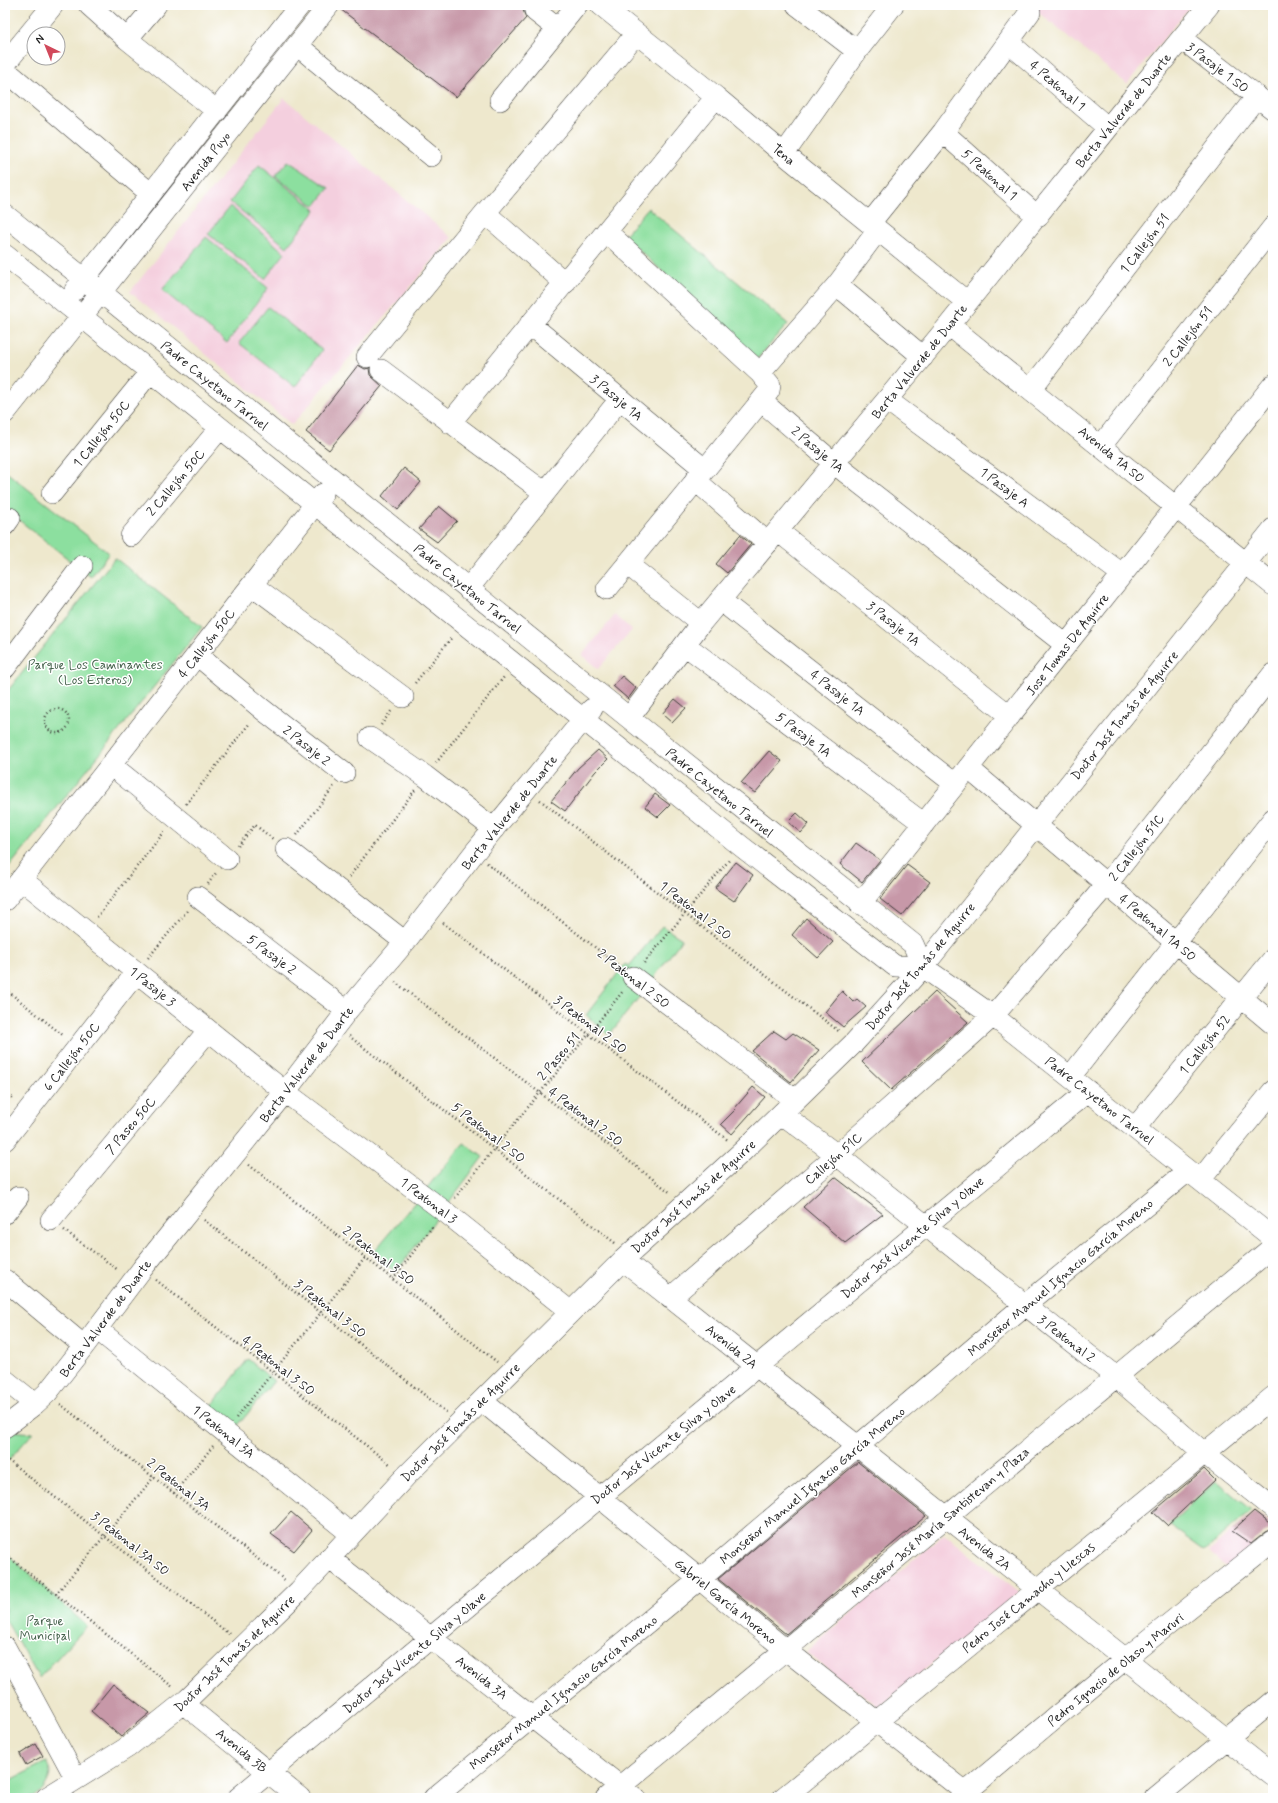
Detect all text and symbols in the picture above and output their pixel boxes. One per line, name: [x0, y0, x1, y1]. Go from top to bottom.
north arrow: [26, 26, 66, 66]
text: N: [32, 32, 47, 47]
street label: 3 Pasaje 1 SO: [1182, 39, 1252, 97]
street label: Berta Valverde de Duarte: [1073, 50, 1176, 172]
street label: 4 Peatonal 1: [1026, 57, 1088, 115]
street label: Avenida Puyo: [178, 129, 235, 195]
street label: Tena: [768, 141, 798, 170]
street label: 5 Peatonal 1: [958, 146, 1020, 204]
street label: 1 Callejón 51: [1117, 211, 1174, 277]
street label: Berta Valverde de Duarte: [869, 301, 972, 423]
street label: 2 Callejón 51: [1159, 304, 1217, 370]
street label: Padre Cayetano Tarruel: [157, 338, 271, 435]
street label: 3 Pasaje 1A: [586, 371, 646, 425]
street label: 1 Callejón 50C: [70, 397, 135, 471]
street label: 2 Pasaje 1A: [787, 423, 847, 477]
street label: Avenida 1A SO: [1074, 423, 1148, 487]
street label: 2 Callejón 50C: [143, 446, 209, 520]
street label: 1 Pasaje A: [976, 464, 1032, 512]
street label: Padre Cayetano Tarruel: [410, 541, 524, 638]
street label: Jose Tomas De Aguirre: [1023, 590, 1114, 700]
street label: 3 Pasaje 1A: [863, 598, 923, 650]
street label: 4 Callejón 50C: [175, 606, 240, 682]
street label: Doctor José Tomás de Aguirre: [1068, 648, 1183, 784]
park label: Parque Los Caminantes (Los Esteros): [27, 657, 163, 689]
street label: 4 Pasaje 1A: [806, 667, 868, 720]
street label: 5 Pasaje 1A: [772, 709, 834, 762]
street label: 2 Pasaje 2: [279, 722, 334, 770]
street label: Padre Cayetano Tarruel: [662, 745, 776, 842]
street label: Berta Valverde de Duarte: [459, 752, 562, 874]
street label: 2 Callejón 51C: [1106, 811, 1169, 885]
street label: 1 Peatonal 2 SO: [656, 878, 735, 945]
street label: 4 Peatonal 1A SO: [1115, 891, 1199, 966]
street label: Doctor José Tomás de Aguirre: [863, 899, 980, 1034]
street label: 5 Pasaje 2: [243, 931, 300, 980]
street label: 2 Peatonal 2 SO: [593, 946, 673, 1013]
street label: 1 Pasaje 3: [125, 963, 179, 1011]
street label: 3 Peatonal 2 SO: [550, 992, 630, 1058]
street label: Berta Valverde de Duarte: [256, 1003, 358, 1127]
street label: 1 Callejón 52: [1176, 1011, 1235, 1078]
street label: 6 Callejón 50C: [40, 1019, 104, 1095]
street label: 2 Paseo 51: [534, 1029, 584, 1084]
street label: Padre Cayetano Tarruel: [1041, 1053, 1157, 1149]
street label: 4 Peatonal 2 SO: [545, 1084, 626, 1151]
street label: 7 Paseo 50C: [102, 1094, 160, 1158]
street label: 5 Peatonal 2 SO: [448, 1099, 528, 1167]
street label: Callejón 51C: [802, 1129, 866, 1189]
street label: Doctor José Tomás de Aguirre: [628, 1137, 760, 1258]
street label: Doctor José Vicente Silva y Olave: [838, 1173, 988, 1303]
street label: 1 Peatonal 3: [396, 1174, 460, 1228]
street label: Monseñor Manuel Ignacio García Moreno: [965, 1195, 1159, 1362]
street label: 2 Peatonal 3 SO: [339, 1223, 418, 1290]
street label: Berta Valverde de Duarte: [56, 1257, 156, 1381]
street label: 3 Peatonal 3 SO: [291, 1276, 369, 1342]
street label: 3 Peatonal 2: [1034, 1312, 1098, 1367]
street label: Avenida 2A: [702, 1321, 761, 1373]
street label: 4 Peatonal 3 SO: [238, 1332, 318, 1400]
street label: Doctor José Tomás de Aguirre: [398, 1360, 524, 1486]
street label: Doctor José Vicente Silva y Olave: [588, 1381, 740, 1509]
street label: 1 Peatonal 3A: [188, 1402, 258, 1462]
street label: Monseñor Manuel Ignacio García Moreno: [717, 1403, 911, 1570]
street label: Monseñor José María Santistevan y Plaza: [849, 1444, 1033, 1603]
street label: 2 Peatonal 3A: [143, 1455, 213, 1515]
street label: 3 Peatonal 3A SO: [88, 1508, 173, 1580]
street label: Avenida 2A: [954, 1523, 1014, 1575]
street label: Pedro José Camacho y Llescas: [959, 1539, 1099, 1657]
street label: Gabriel García Moreno: [670, 1556, 780, 1649]
street label: Doctor José Vicente Silva y Olave: [340, 1588, 490, 1718]
street label: Doctor José Tomás de Aguirre: [171, 1592, 299, 1716]
street label: Pedro Ignacio de Olaso y Maruri: [1044, 1610, 1188, 1731]
street label: Monseñor Manuel Ignacio García Moreno: [466, 1612, 663, 1776]
park label: Parque Municipal: [19, 1613, 71, 1645]
street label: Avenida 3A: [452, 1653, 511, 1704]
street label: Avenida 3B: [212, 1725, 270, 1777]

